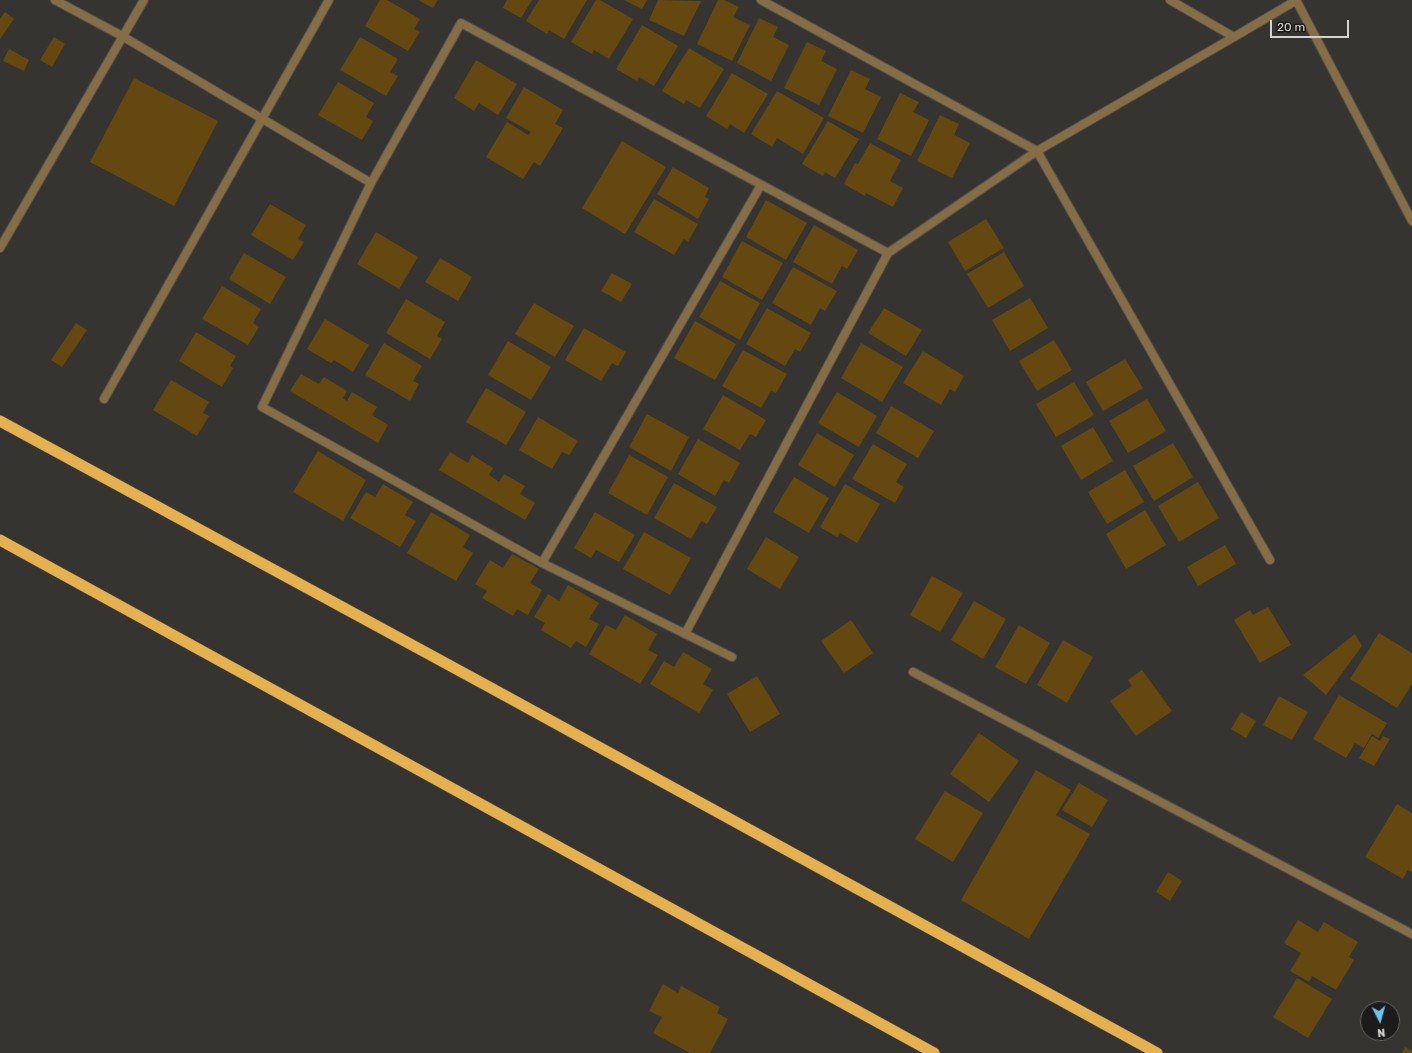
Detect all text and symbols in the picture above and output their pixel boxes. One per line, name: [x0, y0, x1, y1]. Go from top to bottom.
scale bar: [1272, 12, 1351, 38]
text: 20 m: [1277, 20, 1305, 34]
north arrow: [1360, 1001, 1400, 1041]
text: N: [1377, 1026, 1386, 1039]

